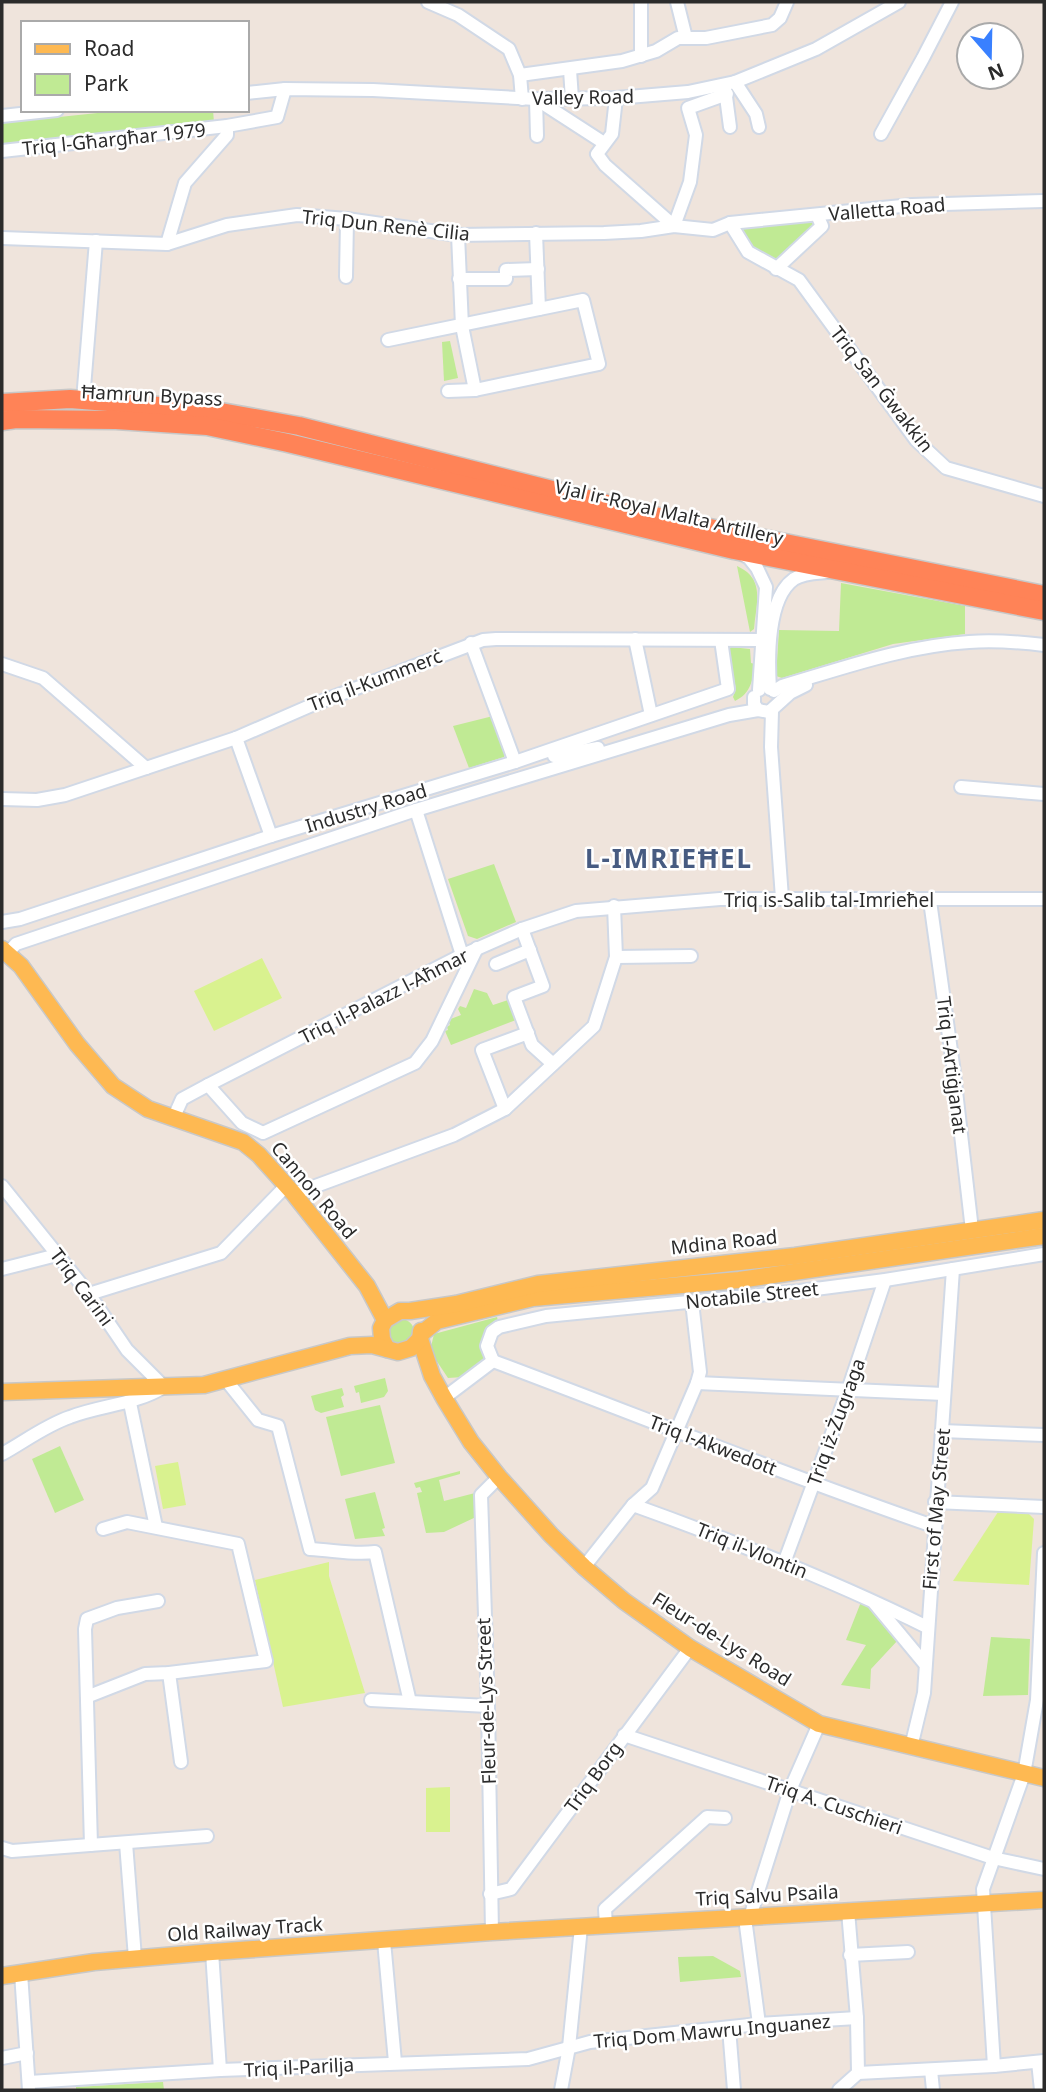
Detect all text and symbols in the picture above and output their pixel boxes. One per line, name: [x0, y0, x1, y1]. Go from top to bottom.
legend: [21, 21, 248, 112]
north arrow: [955, 21, 1025, 91]
text: Road: [84, 34, 134, 62]
text: N: [984, 57, 1008, 87]
text: Park: [84, 69, 129, 97]
street label: Valley Road: [532, 83, 634, 111]
street label: Triq l-Għargħar 1979: [21, 116, 207, 162]
street label: Valletta Road: [827, 191, 947, 227]
street label: Triq Dun Renè Cilia: [301, 203, 471, 247]
street label: Triq San Ġwakkin: [825, 321, 939, 457]
street label: Ħamrun Bypass: [81, 378, 223, 412]
street label: Vjal ir-Royal Malta Artillery: [552, 473, 786, 551]
street label: Triq il-Kummerċ: [304, 643, 446, 717]
street label: Industry Road: [302, 777, 430, 839]
district label: L-IMRIEĦEL: [585, 840, 753, 876]
street label: Triq is-Salib tal-Imrieħel: [724, 887, 934, 913]
street label: Triq il-Palazz l-Aħmar: [295, 942, 473, 1050]
street label: Triq l-Artiġjanat: [931, 995, 973, 1135]
street label: Cannon Road: [265, 1136, 363, 1244]
street label: Mdina Road: [670, 1223, 778, 1261]
street label: Triq Carini: [44, 1243, 120, 1331]
street label: Notabile Street: [684, 1275, 820, 1315]
street label: Triq iż-Żugraga: [801, 1355, 871, 1489]
street label: Triq l-Akwedott: [645, 1409, 781, 1481]
street label: First of May Street: [916, 1427, 956, 1591]
street label: Triq il-Vlontin: [692, 1516, 812, 1584]
street label: Fleur-de-Lys Road: [648, 1586, 796, 1692]
street label: Fleur-de-Lys Street: [470, 1617, 502, 1785]
street label: Triq Borg: [558, 1736, 628, 1818]
street label: Triq A. Cuschieri: [762, 1769, 906, 1841]
street label: Triq Salvu Psaila: [695, 1878, 839, 1912]
street label: Old Railway Track: [166, 1911, 324, 1947]
street label: Triq Dom Mawru Inguanez: [592, 2008, 832, 2054]
street label: Triq il-Parilja: [243, 2051, 355, 2083]

